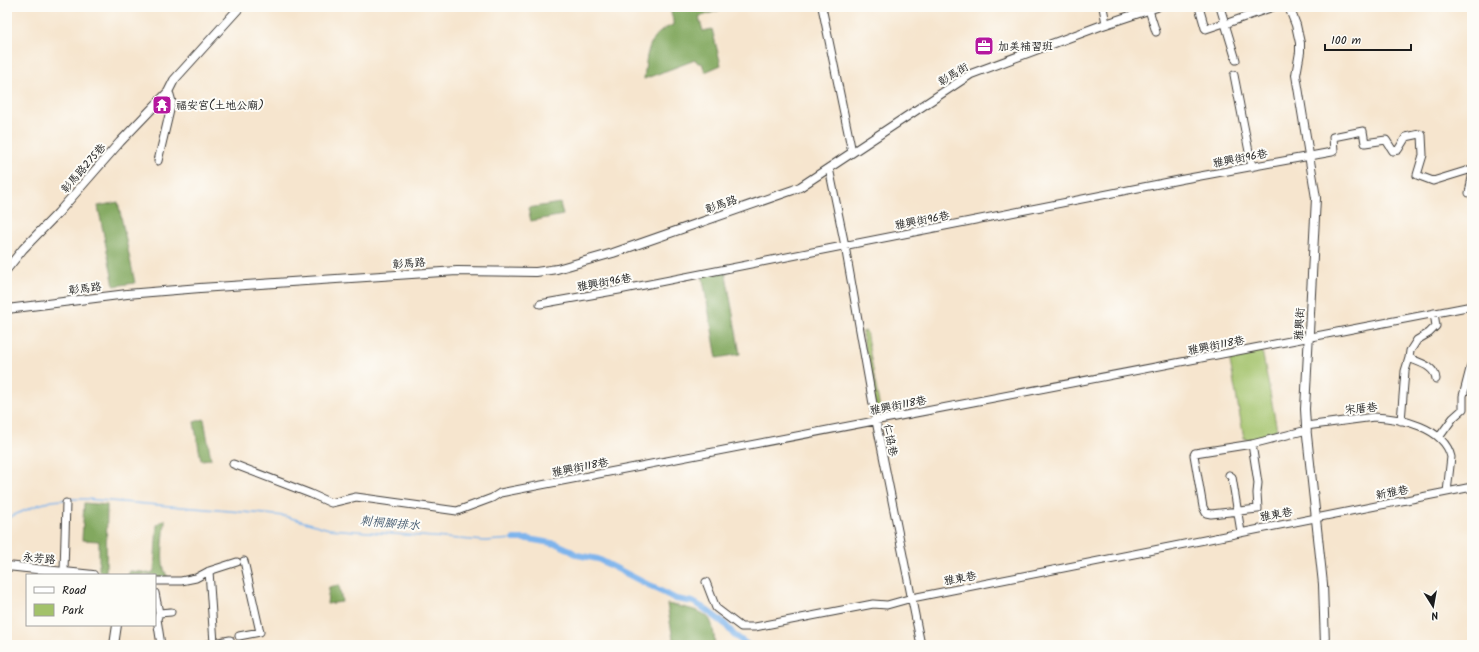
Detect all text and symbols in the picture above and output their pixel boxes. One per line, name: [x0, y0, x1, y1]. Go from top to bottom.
scale bar: [1325, 26, 1411, 52]
text: 100 m: [1331, 31, 1362, 50]
office icon: 加美補習班: [973, 35, 995, 57]
place label: 加美補習班: [998, 38, 1053, 56]
street label: 彰馬街: [935, 58, 973, 91]
temple icon: 福安宮(土地公廟): [151, 94, 173, 116]
place label: 福安宮(土地公廟): [176, 97, 264, 115]
street label: 彰馬路275巷: [57, 140, 111, 198]
street label: 雅興街96巷: [1211, 145, 1269, 173]
street label: 彰馬路: [703, 191, 740, 219]
street label: 雅興街96巷: [893, 207, 951, 235]
street label: 彰馬路: [392, 254, 426, 274]
street label: 雅興街96巷: [575, 269, 633, 297]
street label: 彰馬路: [68, 278, 103, 300]
street label: 雅興街: [1290, 306, 1310, 341]
street label: 雅興街118巷: [1186, 332, 1246, 360]
street label: 雅興街118巷: [868, 392, 928, 420]
street label: 宋厝巷: [1344, 399, 1378, 419]
street label: 仁協巷: [878, 422, 902, 458]
street label: 雅興街118巷: [550, 454, 610, 482]
street label: 新雅巷: [1374, 481, 1410, 505]
street label: 雅東巷: [1258, 503, 1294, 527]
water label: 刺桐腳排水: [359, 511, 422, 536]
street label: 永芳路: [22, 549, 56, 569]
street label: 雅東巷: [942, 567, 978, 591]
legend: [26, 574, 156, 626]
text: Road: [62, 581, 87, 600]
north arrow: [1413, 586, 1453, 626]
text: Park: [62, 601, 84, 620]
text: N: [1430, 605, 1440, 624]

